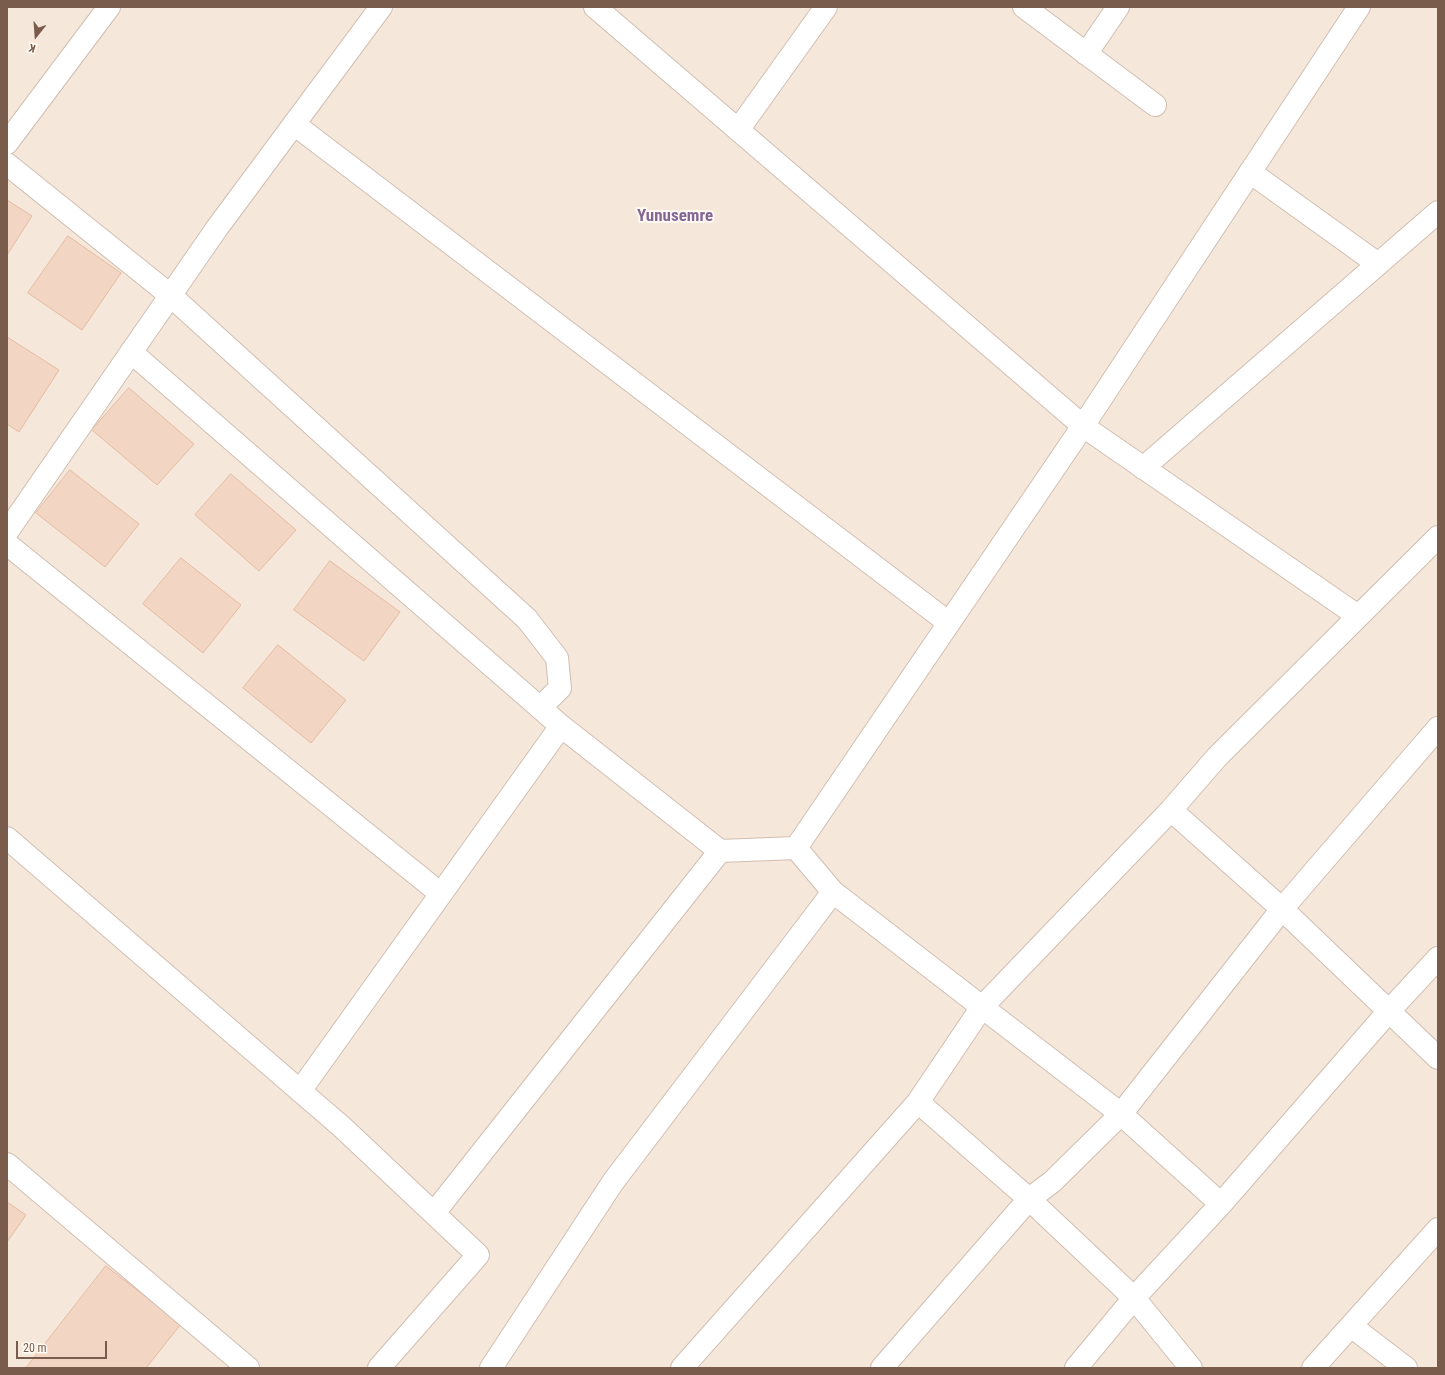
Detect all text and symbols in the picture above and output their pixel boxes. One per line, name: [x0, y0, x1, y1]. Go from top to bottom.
north arrow: [16, 16, 56, 56]
text: K: [28, 41, 37, 55]
district label: Yunusemre: [637, 207, 713, 227]
scale bar: [18, 1333, 109, 1359]
text: 20 m: [23, 1341, 47, 1355]

